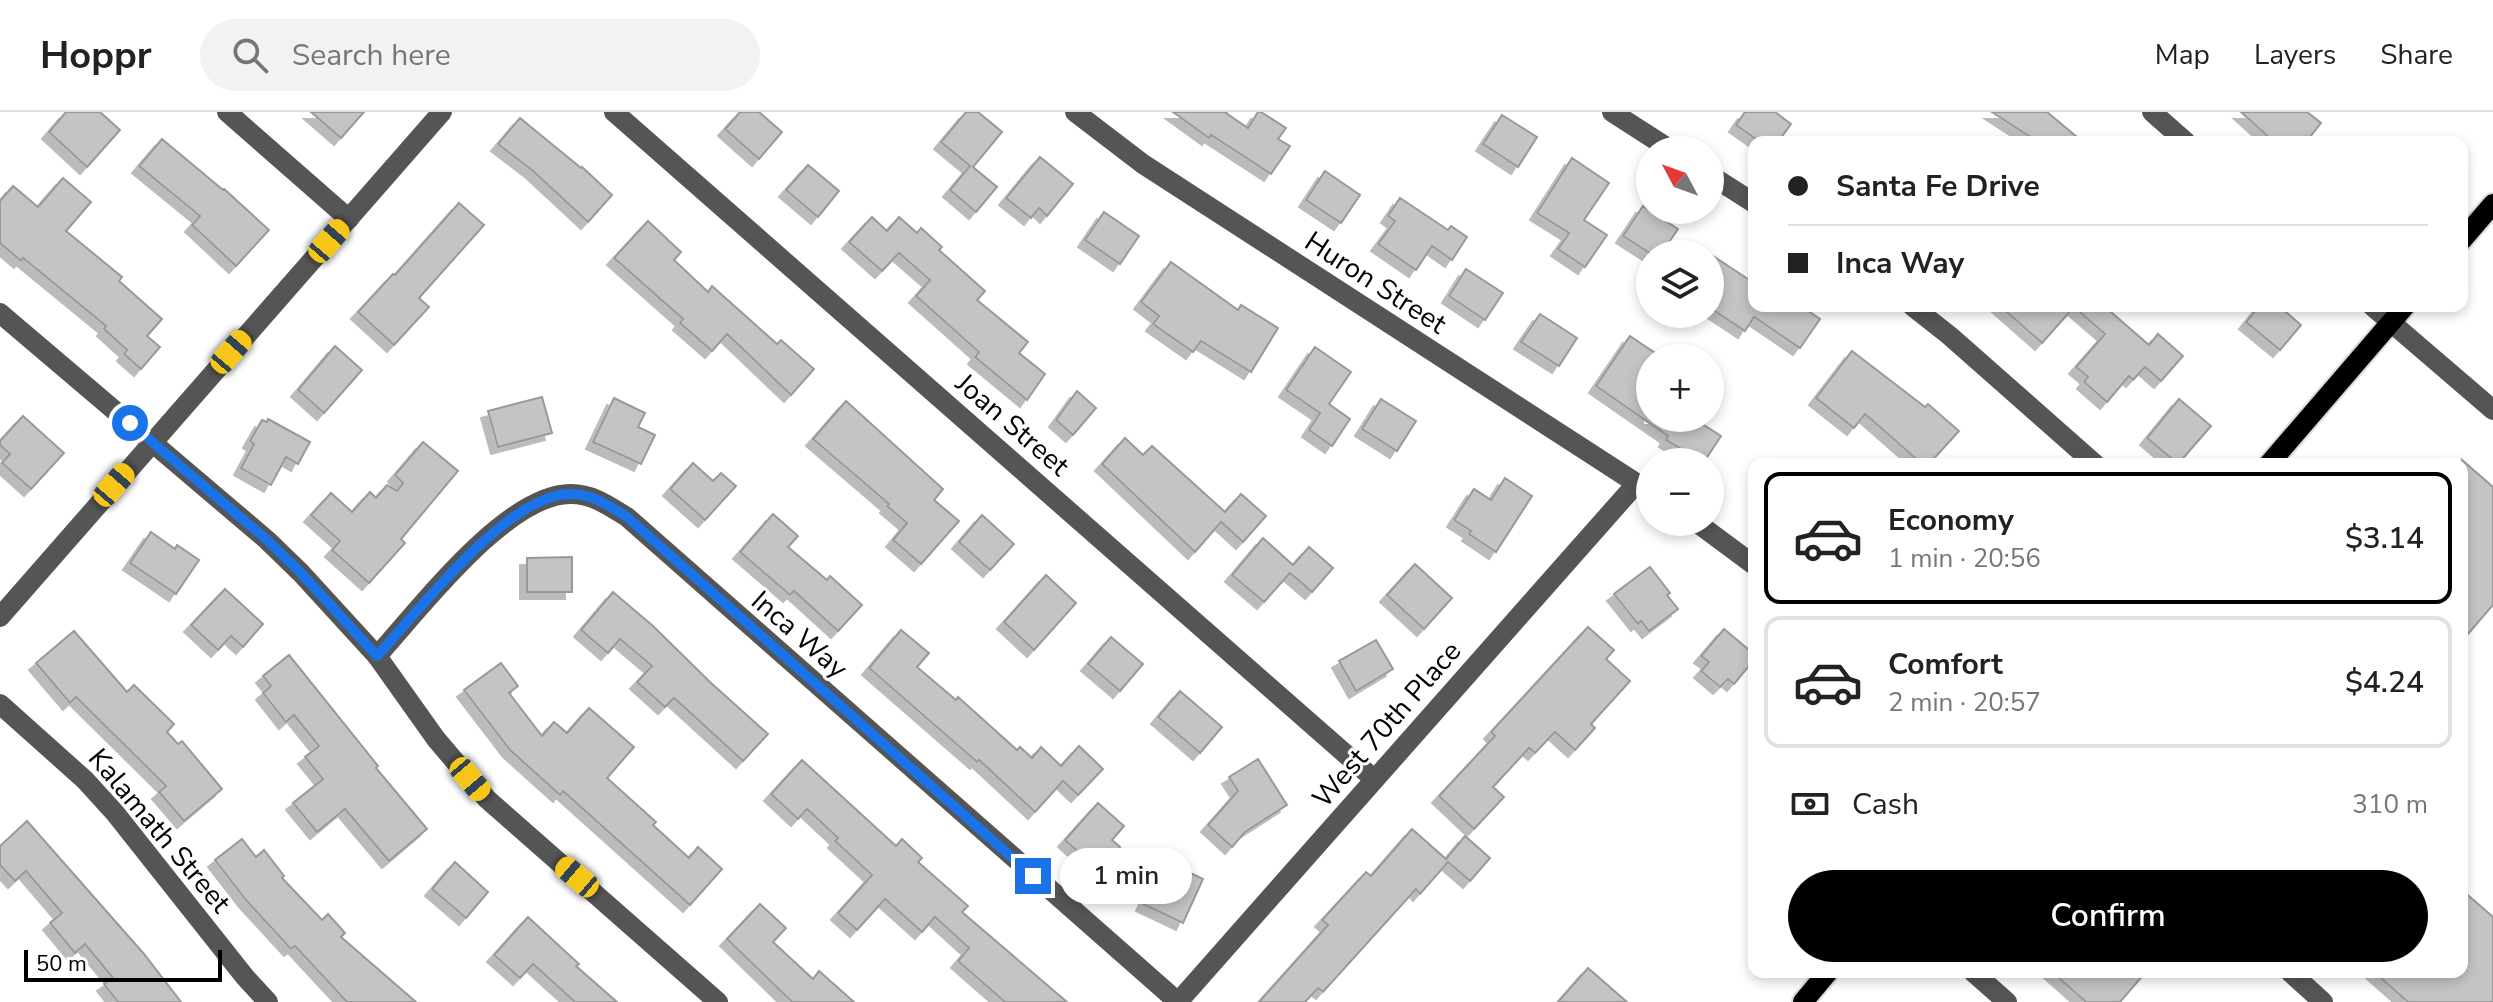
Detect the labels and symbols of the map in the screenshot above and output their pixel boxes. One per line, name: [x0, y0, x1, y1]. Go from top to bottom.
north arrow: [1636, 136, 1724, 224]
car: [304, 215, 354, 267]
street label: Huron Street: [1297, 223, 1454, 343]
car: [206, 326, 256, 378]
street label: Joan Street: [947, 364, 1077, 485]
route start: [112, 405, 148, 441]
car: [89, 459, 139, 511]
street label: Inca Way: [743, 582, 856, 688]
street label: West 70th Place: [1304, 633, 1470, 816]
street label: Kalamath Street: [79, 740, 239, 921]
car: [445, 753, 495, 805]
callout: 1 min: [1061, 848, 1193, 904]
car: [551, 852, 603, 902]
route end: [1015, 858, 1051, 894]
scale bar: [24, 946, 222, 982]

